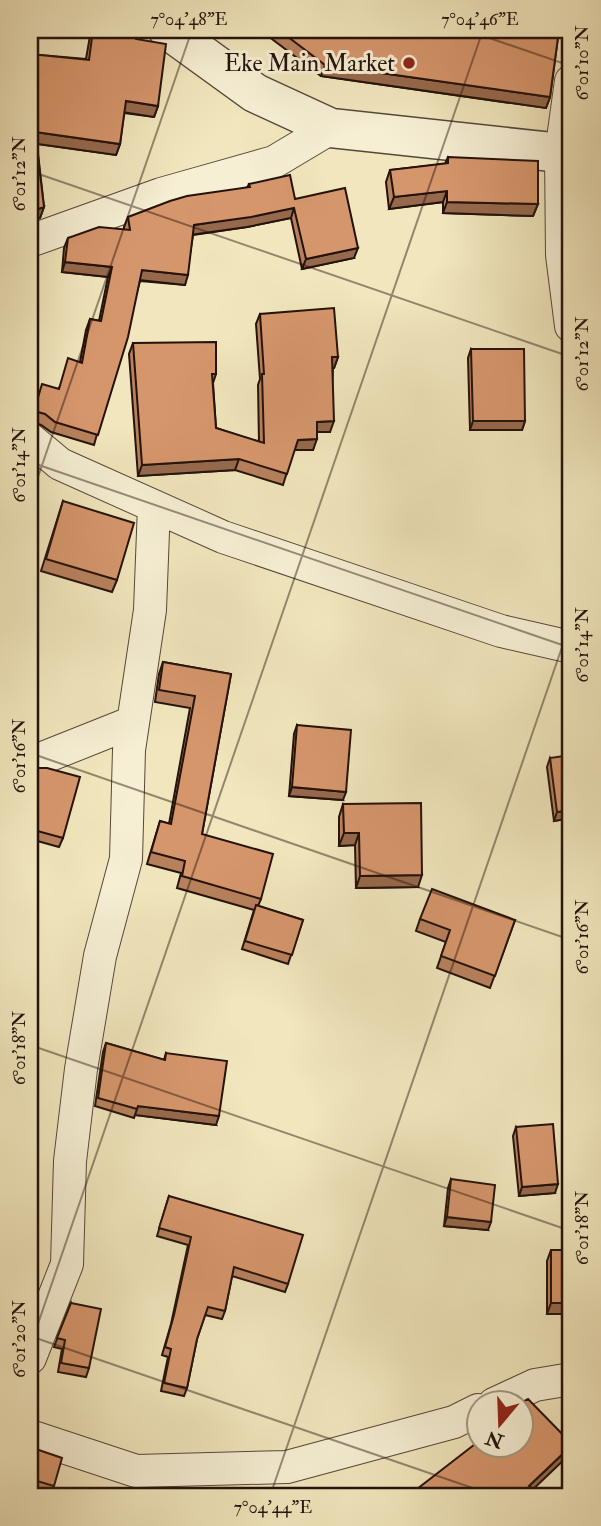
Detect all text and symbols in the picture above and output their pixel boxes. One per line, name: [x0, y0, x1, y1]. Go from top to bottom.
text: 7°04'48"E: [150, 8, 228, 31]
text: 7°04'46"E: [441, 8, 519, 31]
text: 6°01'10"N: [571, 25, 594, 101]
place label: Eke Main Market: [224, 48, 395, 79]
marker: Eke Main Market: [401, 55, 417, 71]
text: 6°01'12"N: [8, 136, 31, 212]
text: 6°01'12"N: [571, 316, 594, 392]
text: 6°01'14"N: [8, 427, 31, 503]
text: 6°01'14"N: [571, 607, 594, 683]
text: 6°01'16"N: [8, 719, 31, 793]
text: 6°01'16"N: [571, 900, 594, 974]
text: 6°01'18"N: [8, 1011, 31, 1085]
text: 6°01'18"N: [571, 1191, 594, 1265]
text: 6°01'20"N: [8, 1300, 31, 1378]
north arrow: [464, 1390, 534, 1460]
text: N: [482, 1425, 508, 1454]
text: 7°04'44"E: [234, 1496, 312, 1519]

